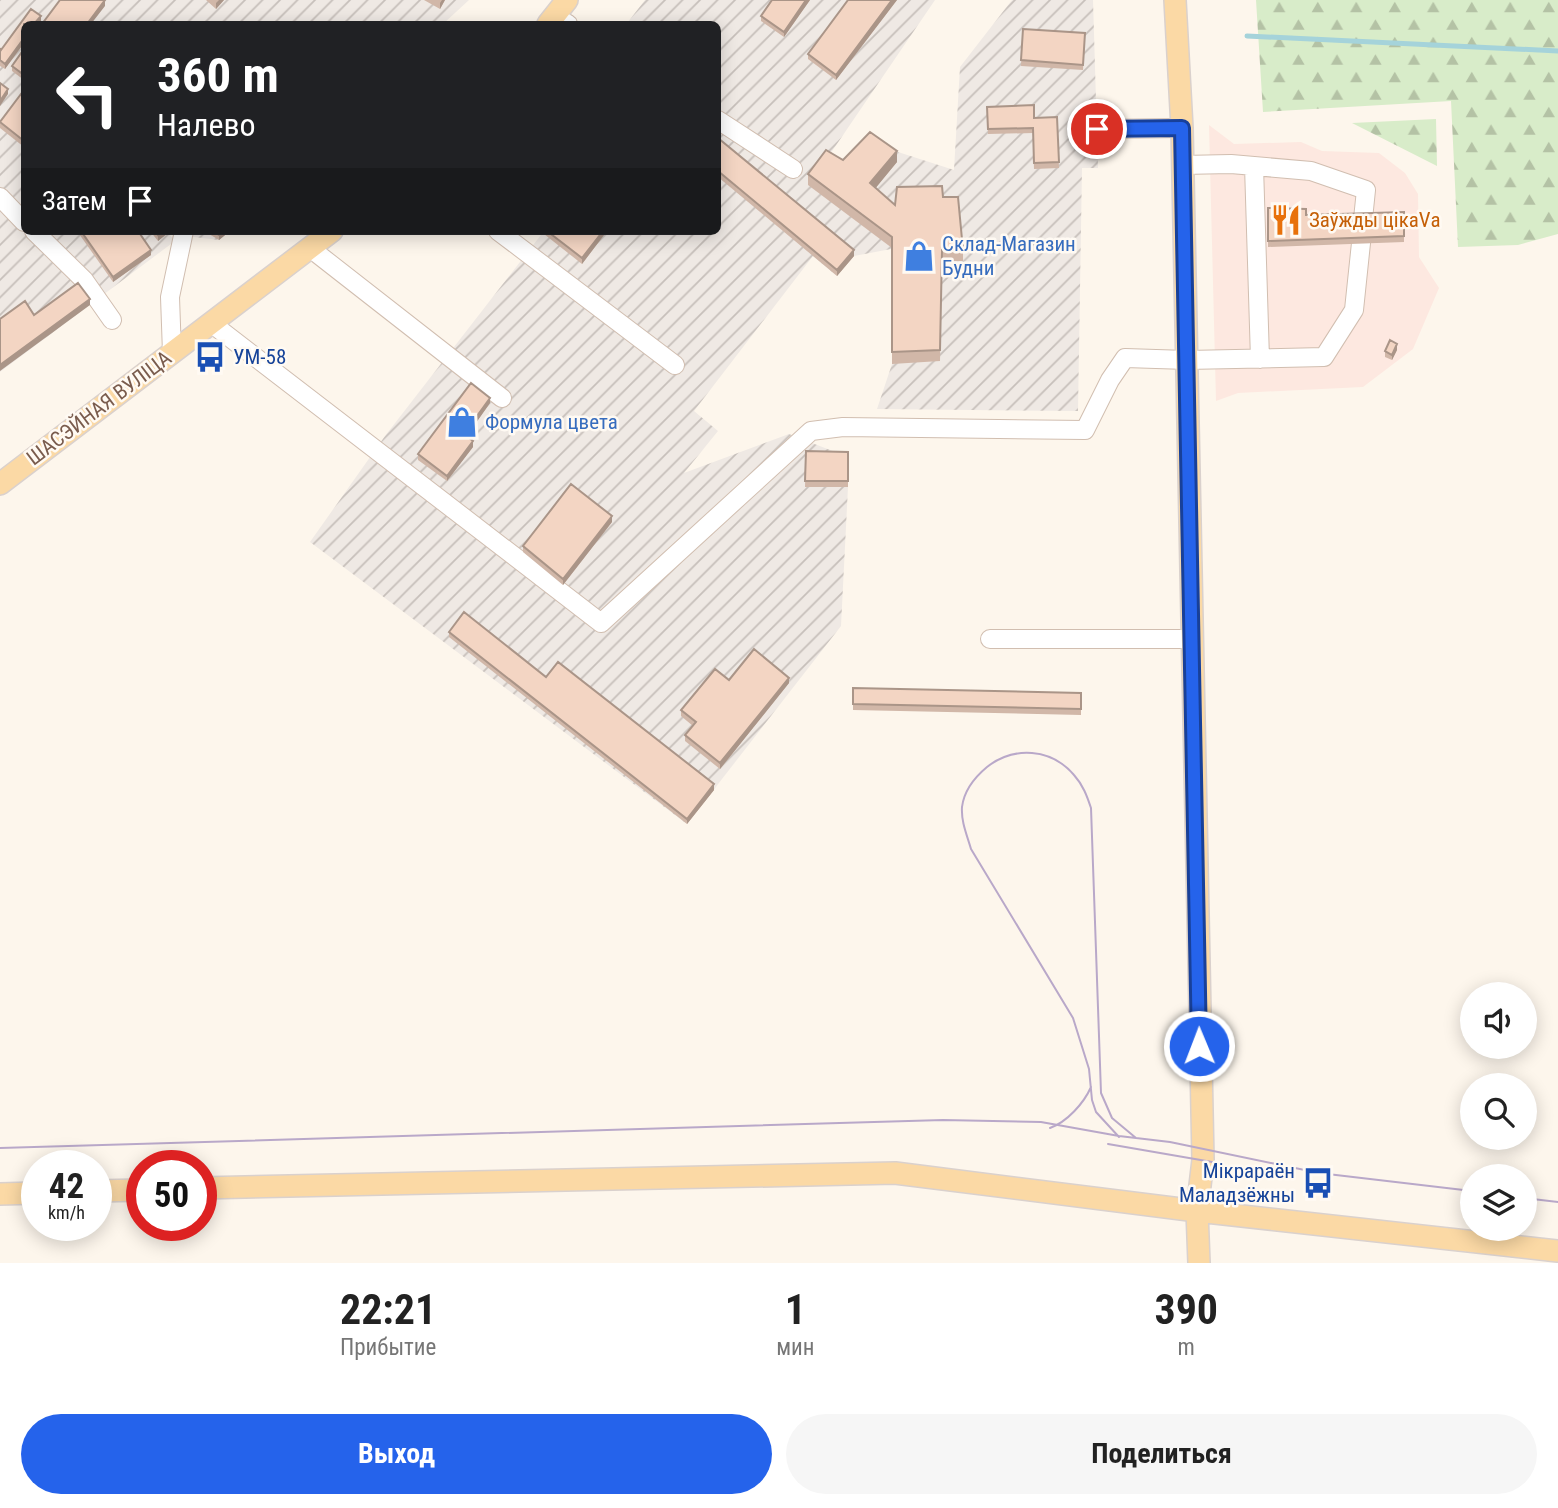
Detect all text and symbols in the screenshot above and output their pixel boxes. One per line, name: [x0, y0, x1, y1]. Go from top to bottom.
text: 360 m: [157, 47, 279, 104]
icon: left: [42, 49, 133, 140]
pin: [1067, 99, 1127, 159]
text: Налево: [157, 106, 256, 144]
icon: arrive: [1078, 110, 1116, 148]
icon: arrive: [121, 182, 159, 220]
text: Затем: [42, 186, 107, 216]
restaurant icon: Заўжды цікаVа: [1269, 203, 1303, 237]
place label: Заўжды цікаVа: [1309, 208, 1441, 232]
place label: Склад-Магазин Будни: [942, 232, 1076, 280]
shop icon: Склад-Магазин Будни: [902, 239, 936, 273]
bus stop icon: УМ-58: [193, 340, 227, 374]
place label: УМ-58: [233, 345, 286, 369]
street label: ШАСЭЙНАЯ ВУЛІЦА: [22, 346, 176, 470]
shop icon: Формула цвета: [445, 405, 479, 439]
place label: Формула цвета: [485, 410, 618, 434]
map controls: [1460, 982, 1537, 1241]
button: sound: [1460, 982, 1537, 1059]
position arrow: [1162, 1009, 1236, 1083]
button: search: [1460, 1073, 1537, 1150]
speed limit sign: 50: [126, 1150, 217, 1241]
place label: Мікрараён Маладзёжны: [1179, 1159, 1295, 1207]
button: layers: [1460, 1164, 1537, 1241]
text: 42: [49, 1166, 84, 1207]
bus stop icon: Мікрараён Маладзёжны: [1301, 1166, 1335, 1200]
text: km/h: [48, 1202, 85, 1223]
text: 22:21: [340, 1285, 436, 1334]
text: 1: [785, 1285, 806, 1334]
text: 390: [1154, 1285, 1218, 1334]
text: Прибытие: [340, 1334, 436, 1361]
text: мин: [776, 1334, 815, 1361]
text: m: [1178, 1334, 1195, 1361]
button: Выход: [21, 1414, 772, 1494]
button: Поделиться: [786, 1414, 1537, 1494]

